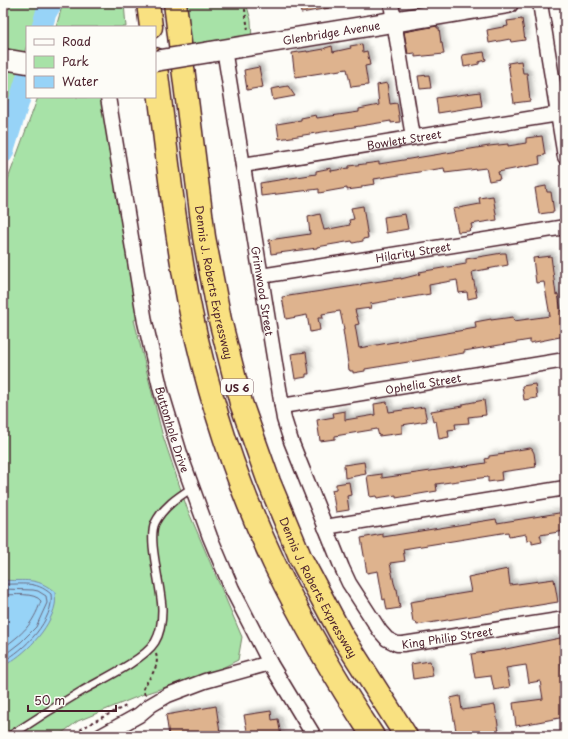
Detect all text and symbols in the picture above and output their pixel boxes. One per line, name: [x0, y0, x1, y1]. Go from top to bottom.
street label: Glenbridge Avenue: [281, 16, 381, 48]
legend: [26, 26, 156, 98]
text: Road: [62, 32, 91, 50]
text: Park: [62, 52, 89, 70]
text: Water: [62, 72, 99, 90]
street label: Bowlett Street: [365, 125, 443, 153]
street label: Dennis J. Roberts Expressway: [192, 204, 238, 361]
street label: Hilarity Street: [374, 237, 452, 266]
street label: Grimwood Street: [248, 245, 279, 337]
street label: Ophelia Street: [384, 368, 463, 398]
road number: US 6: [221, 379, 253, 395]
street label: Buttonhole Drive: [152, 385, 194, 475]
street label: Dennis J. Roberts Expressway: [276, 514, 362, 661]
street label: King Philip Street: [401, 622, 494, 653]
scale bar: [28, 687, 116, 713]
text: 50 m: [34, 691, 65, 709]

